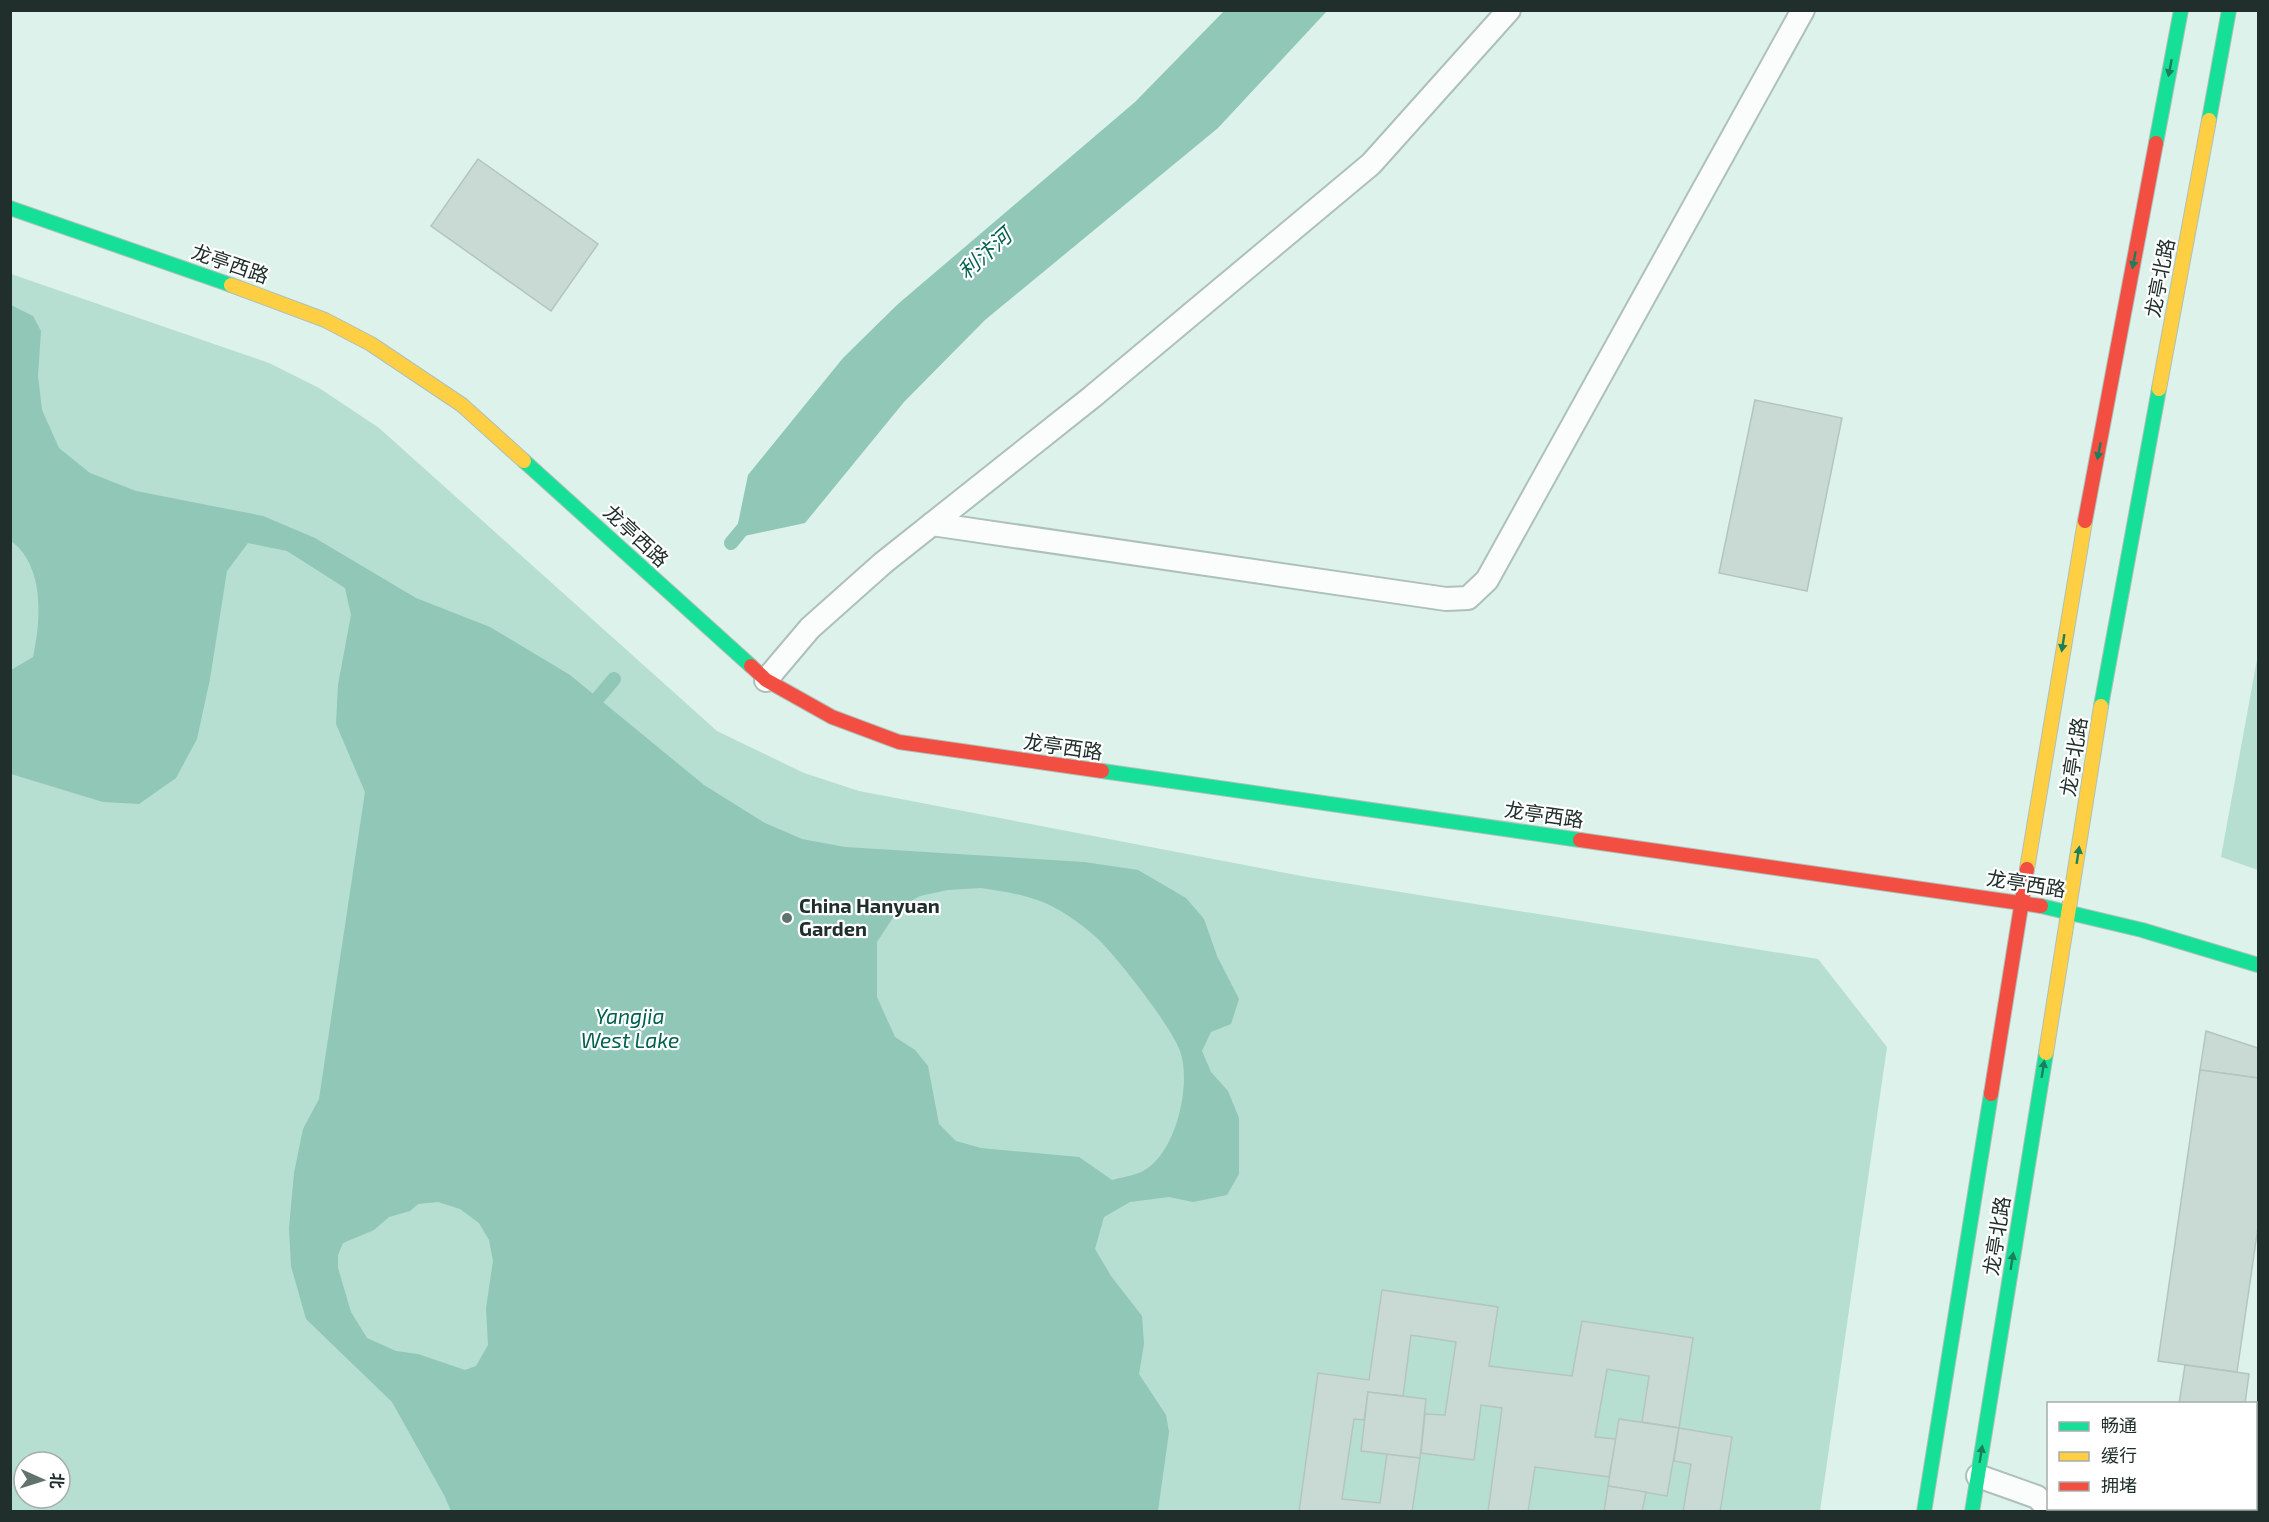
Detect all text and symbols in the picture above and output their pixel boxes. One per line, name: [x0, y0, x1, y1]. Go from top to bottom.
one-way arrow: [2165, 59, 2174, 78]
water label: 利汴河: [952, 220, 1019, 283]
street label: 龙亭北路: [2140, 236, 2178, 319]
street label: 龙亭西路: [189, 239, 272, 287]
one-way arrow: [2129, 250, 2138, 269]
one-way arrow: [2094, 442, 2103, 461]
street label: 龙亭西路: [599, 499, 674, 571]
one-way arrow: [2059, 634, 2068, 653]
street label: 龙亭北路: [2055, 715, 2091, 798]
street label: 龙亭西路: [1022, 729, 1104, 763]
street label: 龙亭西路: [1503, 797, 1585, 831]
one-way arrow: [2073, 846, 2082, 865]
street label: 龙亭西路: [1985, 865, 2068, 901]
place label: China Hanyuan Garden: [799, 893, 940, 940]
marker: China Hanyuan Garden: [780, 911, 794, 925]
water label: Yangjia West Lake: [581, 1003, 679, 1052]
one-way arrow: [2039, 1059, 2048, 1078]
street label: 龙亭北路: [1978, 1194, 2014, 1277]
one-way arrow: [2008, 1252, 2017, 1271]
legend: [2047, 1402, 2257, 1510]
text: 畅通: [2101, 1414, 2137, 1436]
one-way arrow: [1977, 1444, 1986, 1463]
text: 缓行: [2101, 1444, 2137, 1466]
north arrow: [12, 1450, 72, 1510]
text: 北: [48, 1472, 67, 1489]
text: 拥堵: [2101, 1474, 2137, 1496]

